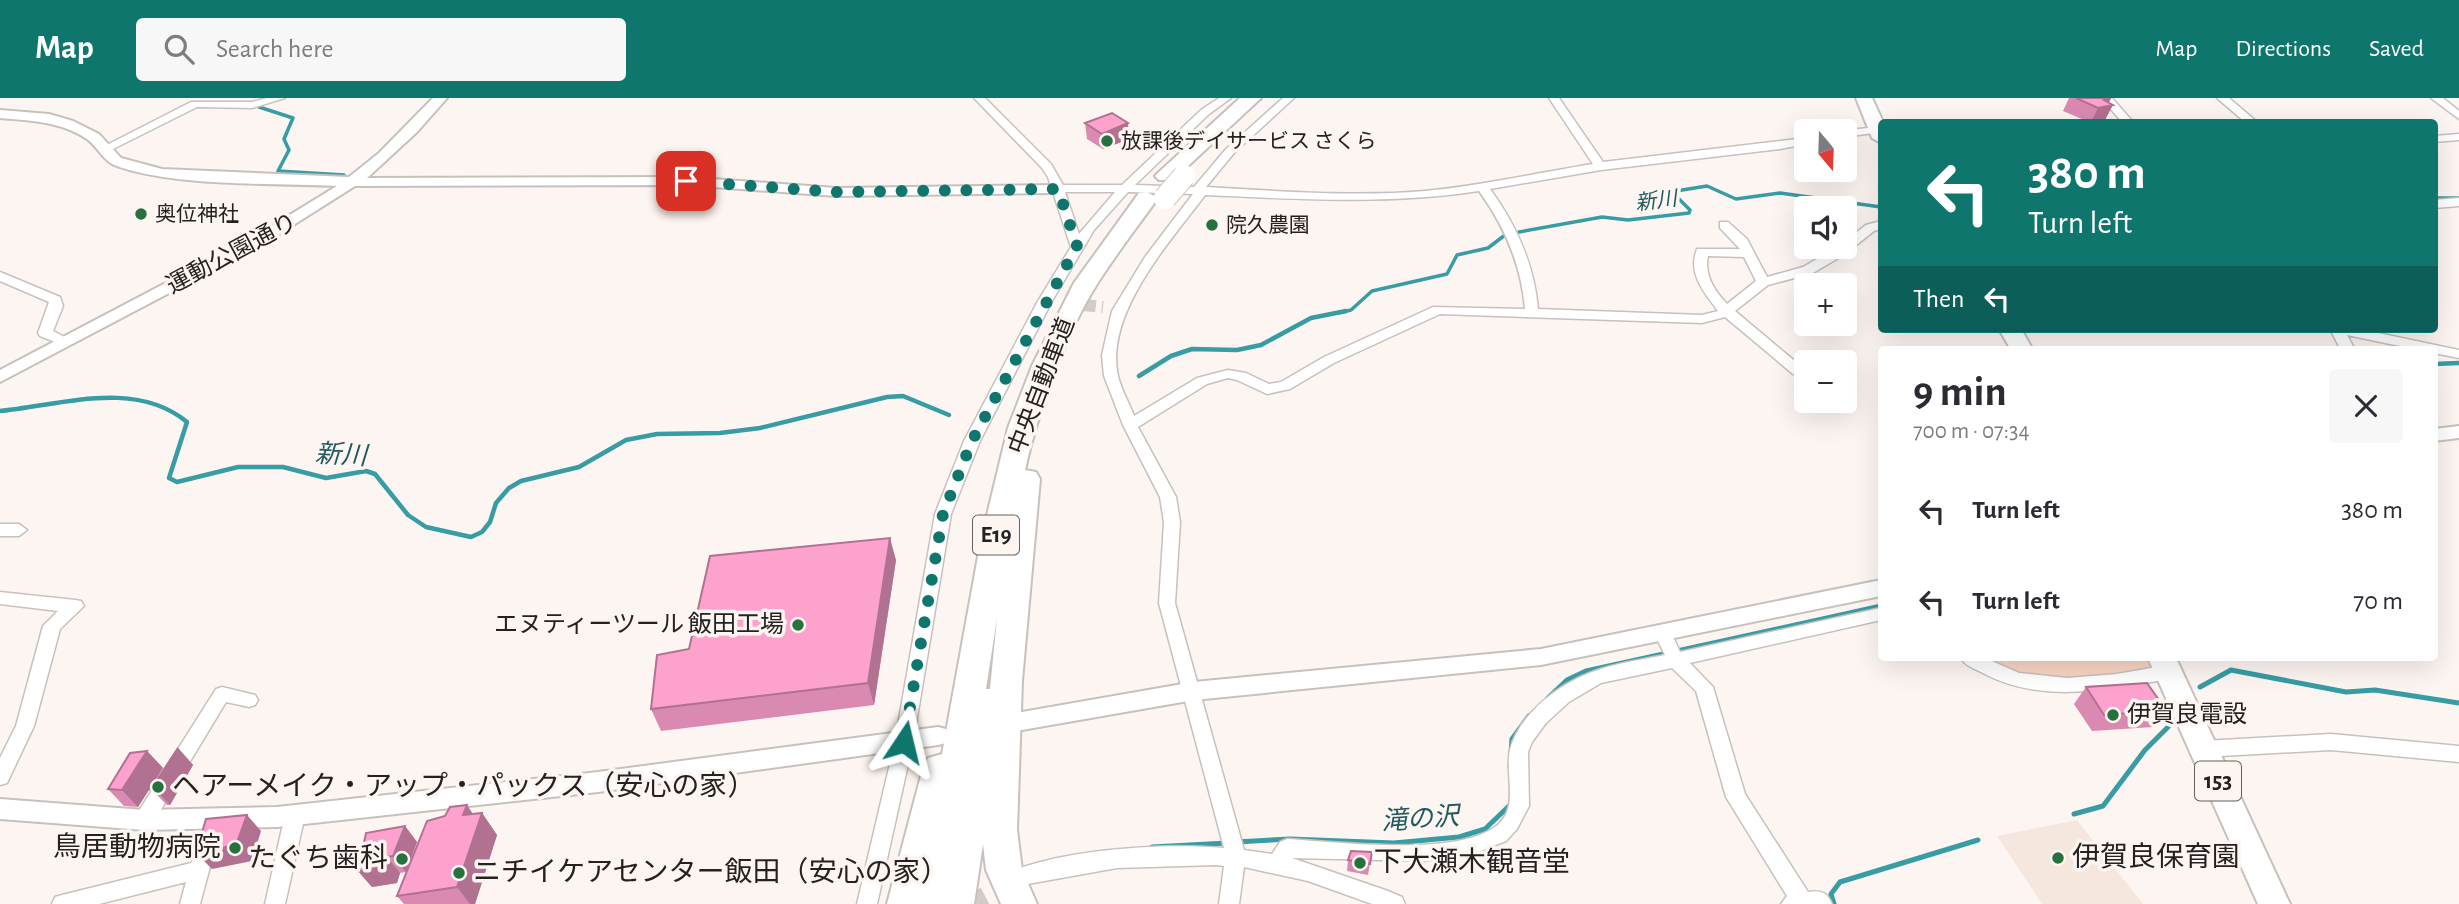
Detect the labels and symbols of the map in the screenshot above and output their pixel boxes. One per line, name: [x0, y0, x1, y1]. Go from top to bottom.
north arrow: [1794, 119, 1857, 182]
place label: 放課後デイサービス さくら: [1121, 130, 1376, 152]
marker: 放課後デイサービス さくら: [1099, 133, 1115, 149]
pin: [656, 151, 716, 211]
water label: 新川: [1634, 187, 1680, 214]
place label: 奥位神社: [155, 203, 239, 225]
marker: 奥位神社: [133, 206, 149, 222]
street label: 運動公園通り: [162, 208, 301, 298]
place label: 院久農園: [1226, 214, 1310, 236]
marker: 院久農園: [1204, 217, 1220, 233]
street label: 中央自動車道: [1003, 314, 1079, 458]
water label: 新川: [314, 440, 371, 469]
road number: E19: [973, 516, 1019, 555]
place label: エヌティーツール 飯田工場: [494, 611, 784, 637]
marker: エヌティーツール 飯田工場: [790, 617, 806, 633]
place label: 伊賀良電設: [2127, 701, 2247, 727]
position arrow: [867, 705, 941, 779]
marker: 伊賀良電設: [2105, 707, 2121, 723]
road number: 153: [2195, 762, 2241, 800]
place label: ヘアーメイク・アップ・パックス（安心の家）: [172, 771, 755, 801]
marker: ヘアーメイク・アップ・パックス（安心の家）: [150, 779, 166, 795]
water label: 滝の沢: [1380, 802, 1463, 835]
place label: 鳥居動物病院: [53, 832, 221, 862]
marker: 鳥居動物病院: [227, 840, 243, 856]
place label: 伊賀良保育園: [2072, 842, 2240, 872]
place label: たぐち歯科: [248, 843, 388, 873]
place label: 下大瀬木観音堂: [1374, 847, 1570, 877]
marker: 伊賀良保育園: [2050, 850, 2066, 866]
marker: たぐち歯科: [394, 851, 410, 867]
marker: 下大瀬木観音堂: [1352, 855, 1368, 871]
place label: ニチイケアセンター飯田（安心の家）: [473, 857, 948, 887]
marker: ニチイケアセンター飯田（安心の家）: [451, 865, 467, 881]

